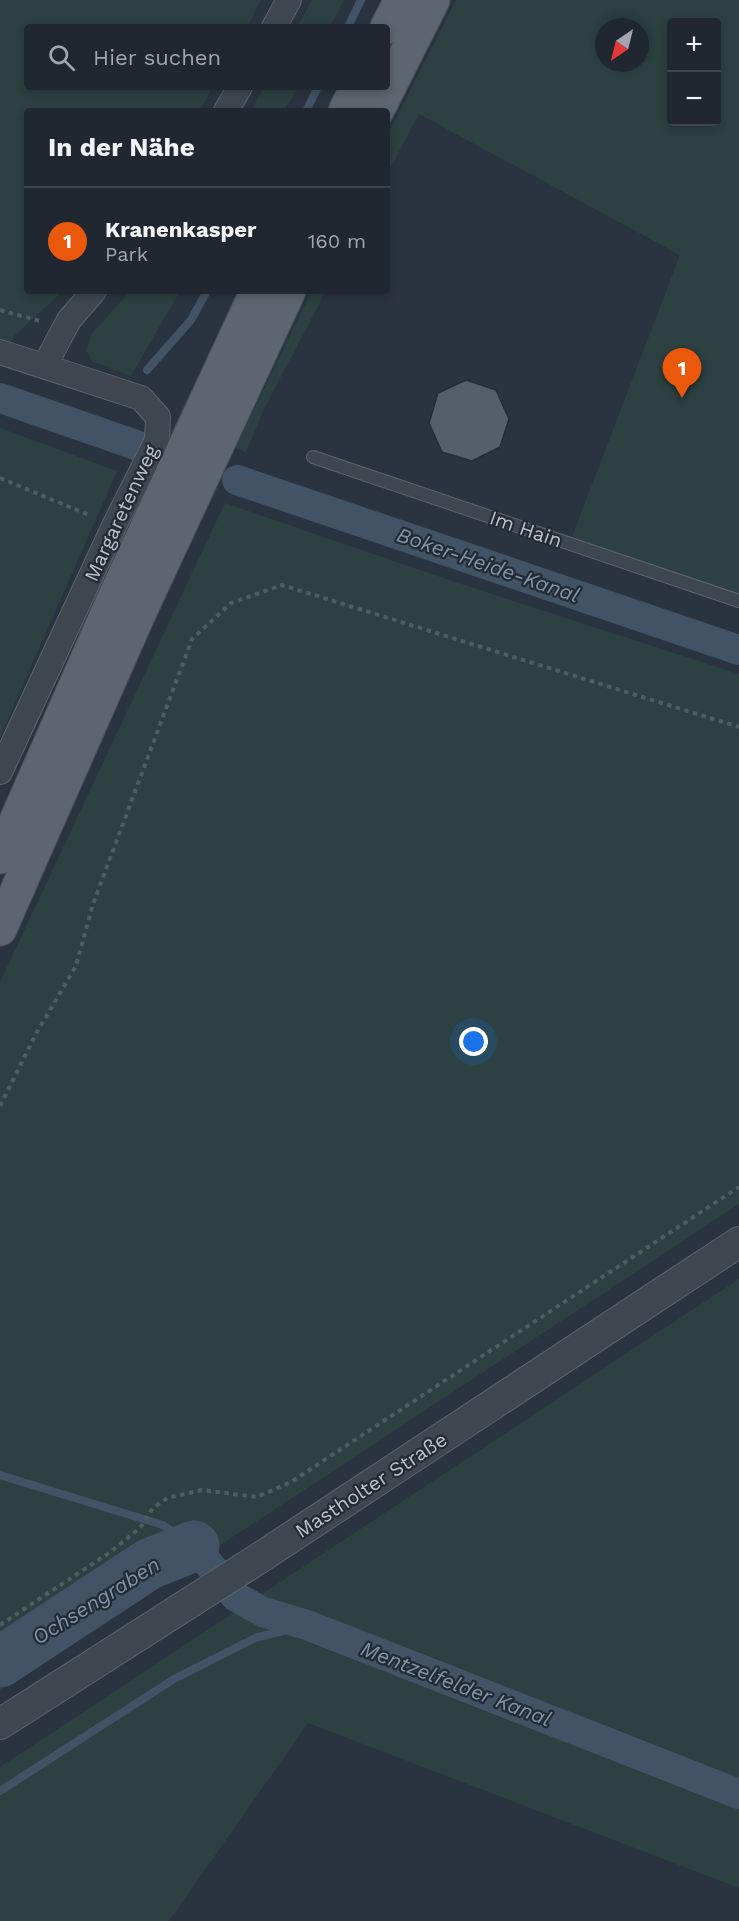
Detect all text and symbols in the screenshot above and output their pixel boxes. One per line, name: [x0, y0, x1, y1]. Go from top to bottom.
north arrow: [595, 18, 649, 72]
map controls: [667, 18, 721, 126]
button: +: [667, 18, 721, 72]
search box: [24, 24, 390, 90]
icon: search: [45, 41, 78, 74]
text: Hier suchen: [93, 45, 221, 70]
button: −: [667, 72, 721, 126]
text: In der Nähe: [48, 132, 195, 162]
text: Kranenkasper: [105, 217, 256, 242]
text: 1: [63, 229, 72, 253]
text: 160 m: [308, 229, 366, 253]
text: Park: [105, 242, 148, 266]
pin: 1: [662, 348, 702, 398]
street label: Margaretenweg: [79, 441, 163, 585]
street label: Im Hain: [487, 505, 565, 553]
water label: Boker-Heide-Kanal: [394, 522, 583, 608]
your location: [459, 1027, 488, 1056]
street label: Mastholter Straße: [291, 1427, 451, 1543]
water label: Ochsengraben: [27, 1551, 164, 1650]
water label: Mentzelfelder Kanal: [357, 1636, 555, 1731]

